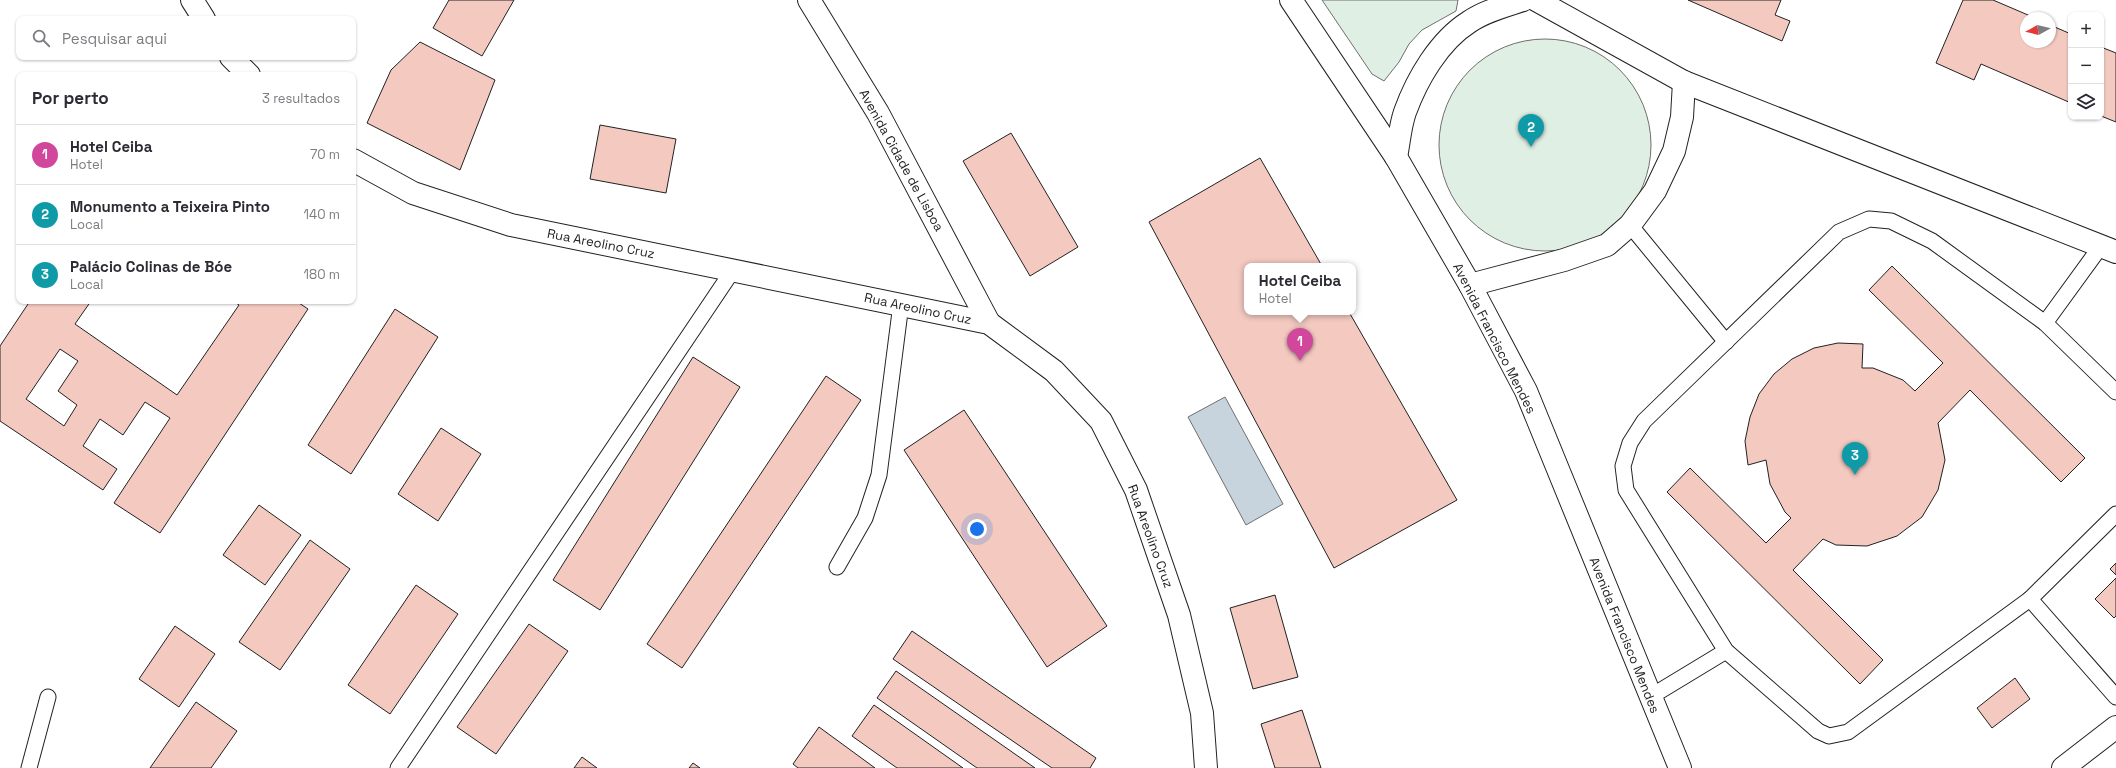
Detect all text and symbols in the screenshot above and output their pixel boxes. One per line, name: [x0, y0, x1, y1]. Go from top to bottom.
north arrow: [2020, 12, 2056, 48]
map controls: [2068, 12, 2104, 120]
button: +: [2068, 12, 2104, 48]
search box: [16, 16, 356, 60]
icon: search: [30, 27, 52, 49]
text: Pesquisar aqui: [62, 29, 167, 48]
button: −: [2068, 48, 2104, 84]
button: layers: [2068, 84, 2104, 120]
street label: Avenida Cidade de Lisboa: [855, 86, 948, 235]
text: Por perto: [32, 87, 109, 109]
text: 3 resultados: [262, 90, 340, 107]
pin: 2: [1518, 114, 1544, 147]
text: Hotel Ceiba: [70, 137, 152, 156]
text: 1: [42, 146, 48, 163]
text: 70 m: [310, 146, 340, 163]
text: Hotel: [70, 156, 103, 173]
text: Monumento a Teixeira Pinto: [70, 197, 270, 216]
text: 2: [41, 206, 49, 223]
text: 140 m: [304, 206, 340, 223]
text: Local: [70, 216, 104, 233]
street label: Rua Areolino Cruz: [546, 225, 656, 262]
text: Palácio Colinas de Bóe: [70, 257, 232, 276]
street label: Avenida Francisco Mendes: [1449, 260, 1540, 416]
popup: [1244, 263, 1356, 315]
text: 3: [41, 266, 49, 283]
text: 180 m: [304, 266, 340, 283]
text: Hotel Ceiba: [1259, 271, 1341, 290]
text: Local: [70, 276, 104, 293]
street label: Rua Areolino Cruz: [863, 289, 973, 328]
text: Hotel: [1259, 290, 1292, 307]
pin: 1: [1287, 328, 1313, 361]
pin: 3: [1842, 442, 1868, 475]
street label: Rua Areolino Cruz: [1124, 482, 1177, 591]
your location: [967, 519, 987, 539]
street label: Avenida Francisco Mendes: [1585, 555, 1664, 716]

